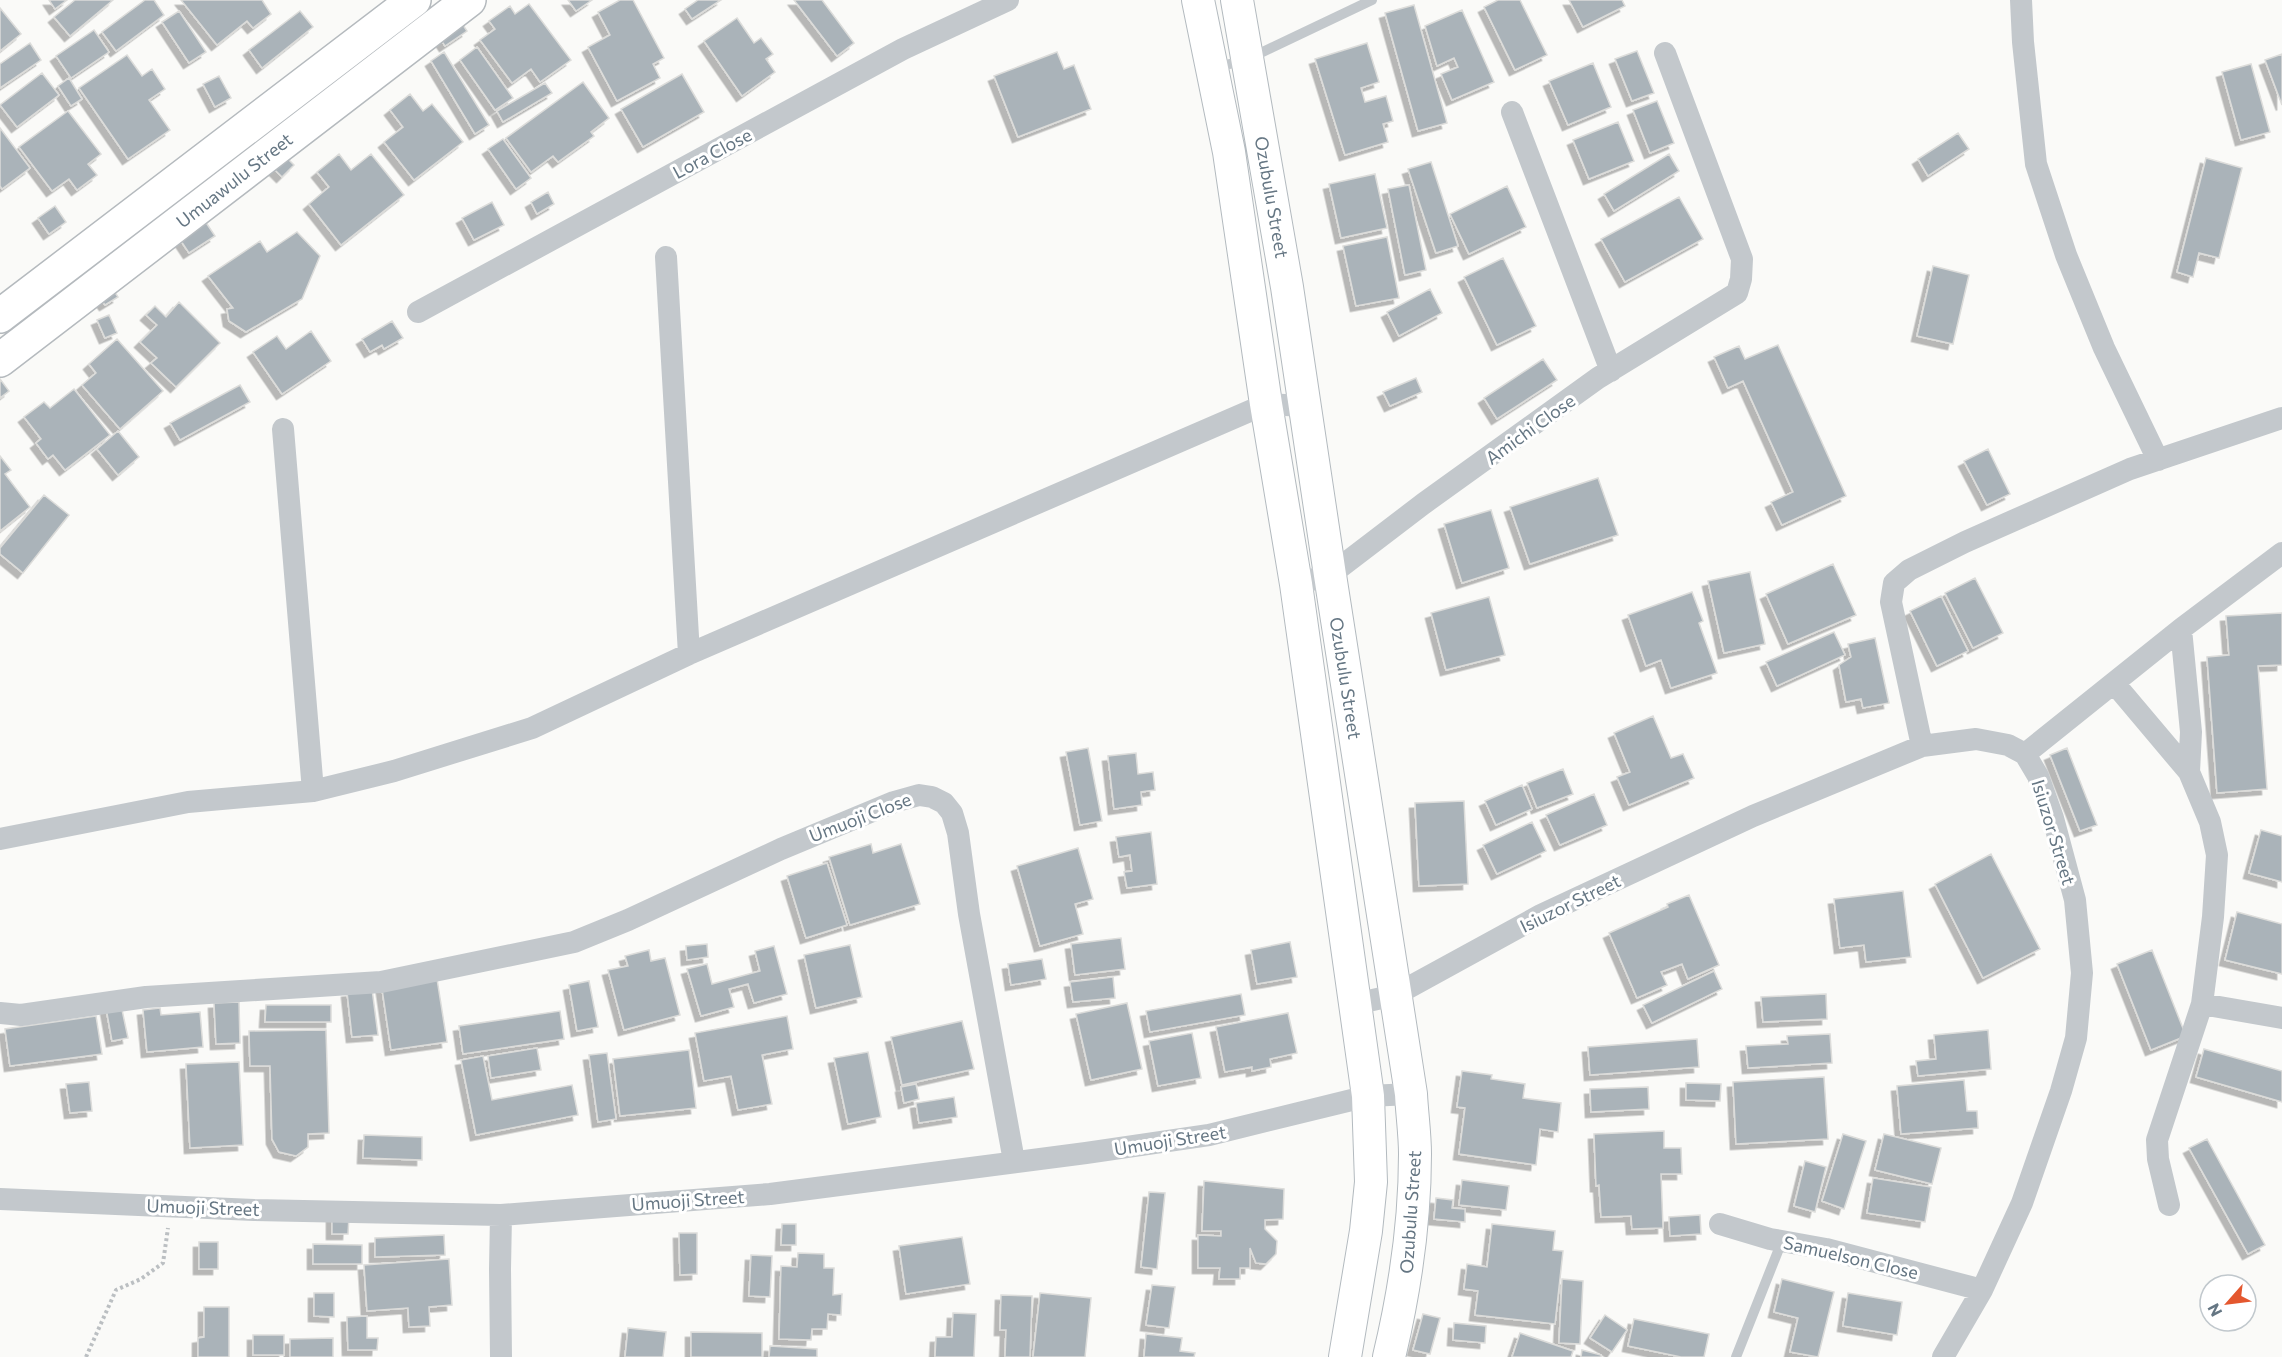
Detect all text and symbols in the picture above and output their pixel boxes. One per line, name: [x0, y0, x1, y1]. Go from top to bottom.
street label: Lora Close: [669, 123, 755, 183]
street label: Umuawulu Street: [171, 128, 297, 232]
street label: Ozubulu Street: [1250, 134, 1294, 260]
street label: Amichi Close: [1481, 389, 1579, 469]
street label: Ozubulu Street: [1325, 615, 1367, 741]
street label: Isiuzor Street: [2028, 777, 2080, 887]
street label: Umuoji Close: [806, 787, 914, 847]
street label: Isiuzor Street: [1516, 869, 1624, 937]
street label: Umuoji Street: [1112, 1120, 1228, 1160]
street label: Ozubulu Street: [1395, 1150, 1425, 1274]
street label: Umuoji Street: [631, 1185, 745, 1215]
street label: Umuoji Street: [146, 1194, 260, 1220]
street label: Samuelson Close: [1781, 1231, 1921, 1283]
north arrow: [2198, 1273, 2258, 1333]
text: N: [2203, 1301, 2226, 1320]

